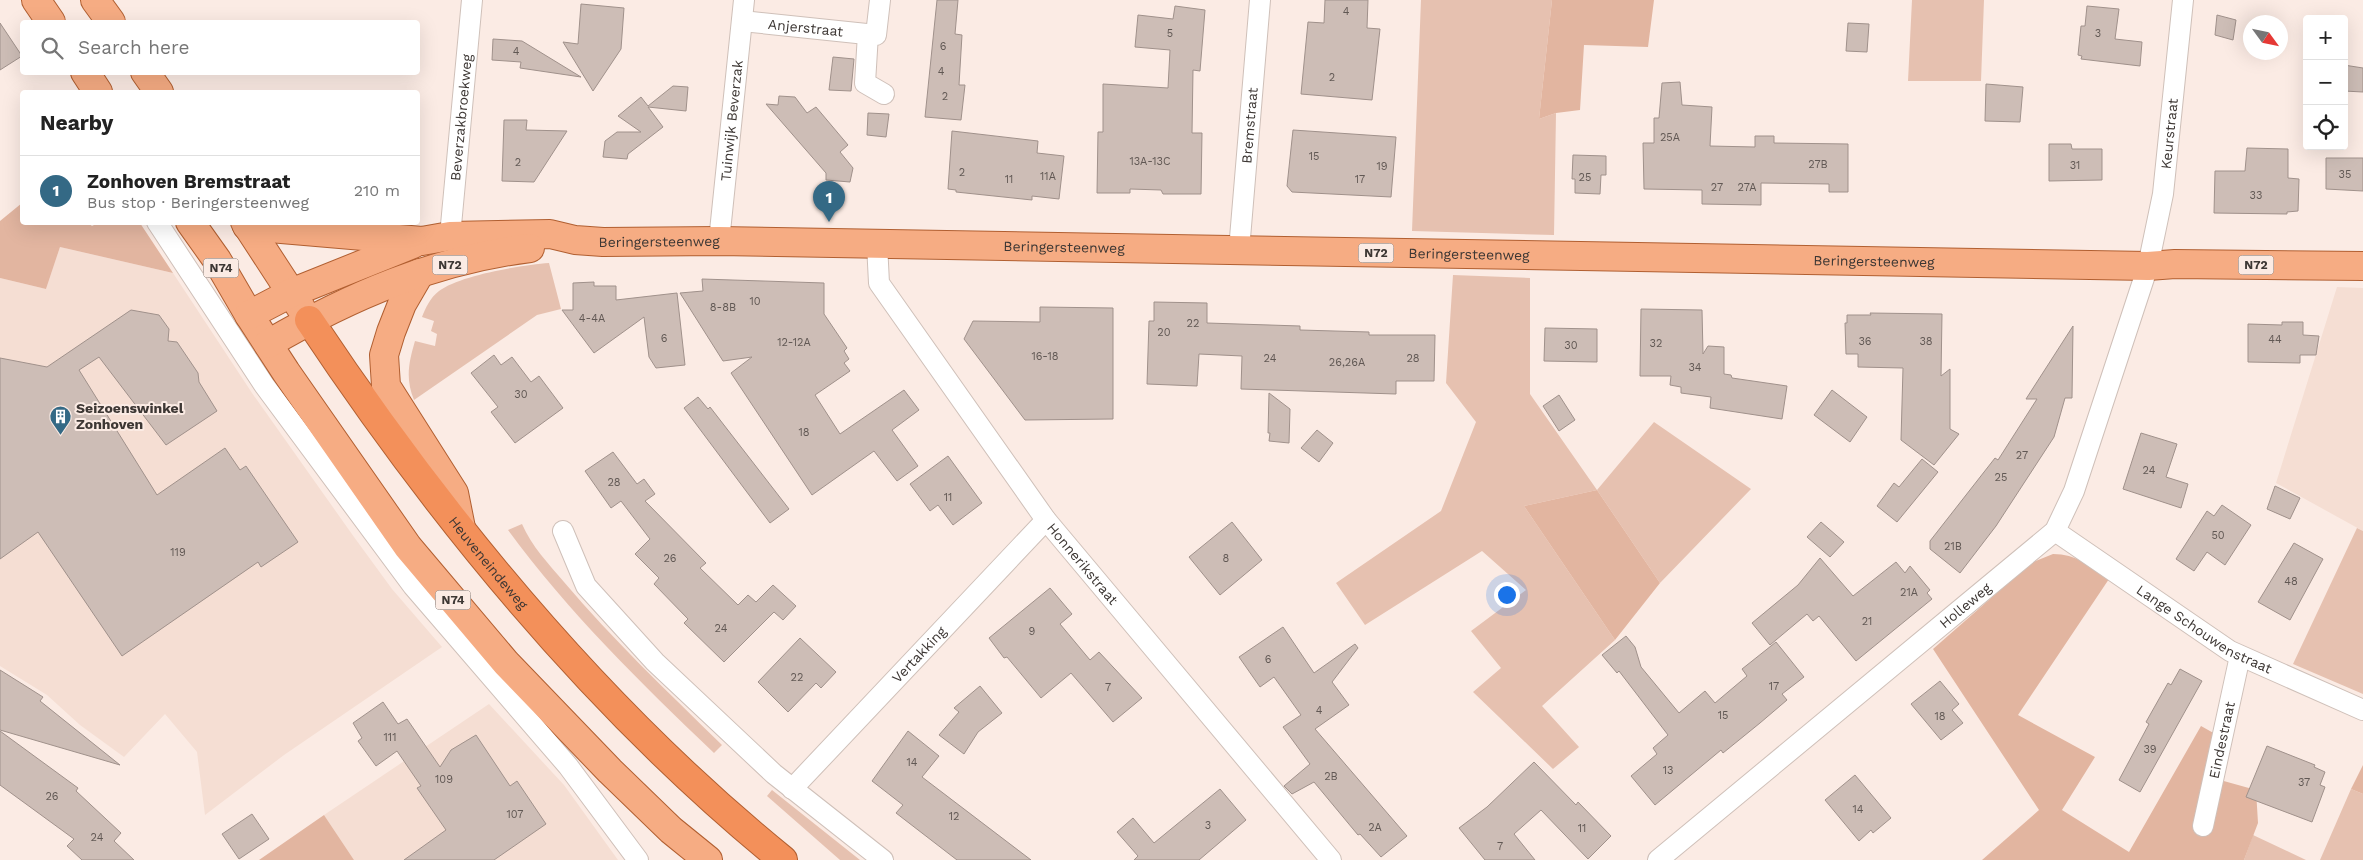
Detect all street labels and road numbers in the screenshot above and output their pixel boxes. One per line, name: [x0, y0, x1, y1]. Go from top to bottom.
street label: Anjerstraat: [767, 16, 844, 40]
street label: Beverzakbroekweg: [447, 53, 475, 182]
street label: Tuinwijk Beverzak: [717, 59, 746, 182]
street label: Bremstraat: [1238, 87, 1261, 164]
street label: Keurstraat: [2158, 97, 2181, 170]
street label: Beringersteenweg: [598, 233, 720, 250]
street label: Beringersteenweg: [1003, 238, 1125, 256]
road number: N72: [1358, 244, 1394, 262]
street label: Beringersteenweg: [1408, 245, 1530, 263]
street label: Beringersteenweg: [1813, 252, 1935, 270]
road number: N72: [432, 256, 468, 274]
road number: N72: [2238, 256, 2274, 274]
road number: N74: [204, 258, 238, 278]
street label: Heuveneindeweg: [446, 513, 531, 613]
street label: Honnerikstraat: [1044, 520, 1121, 608]
street label: Holleweg: [1936, 579, 1995, 631]
street label: Lange Schouwenstraat: [2134, 581, 2274, 677]
road number: N74: [436, 590, 470, 610]
street label: Vertakking: [889, 623, 950, 686]
street label: Eindestraat: [2206, 700, 2238, 780]

